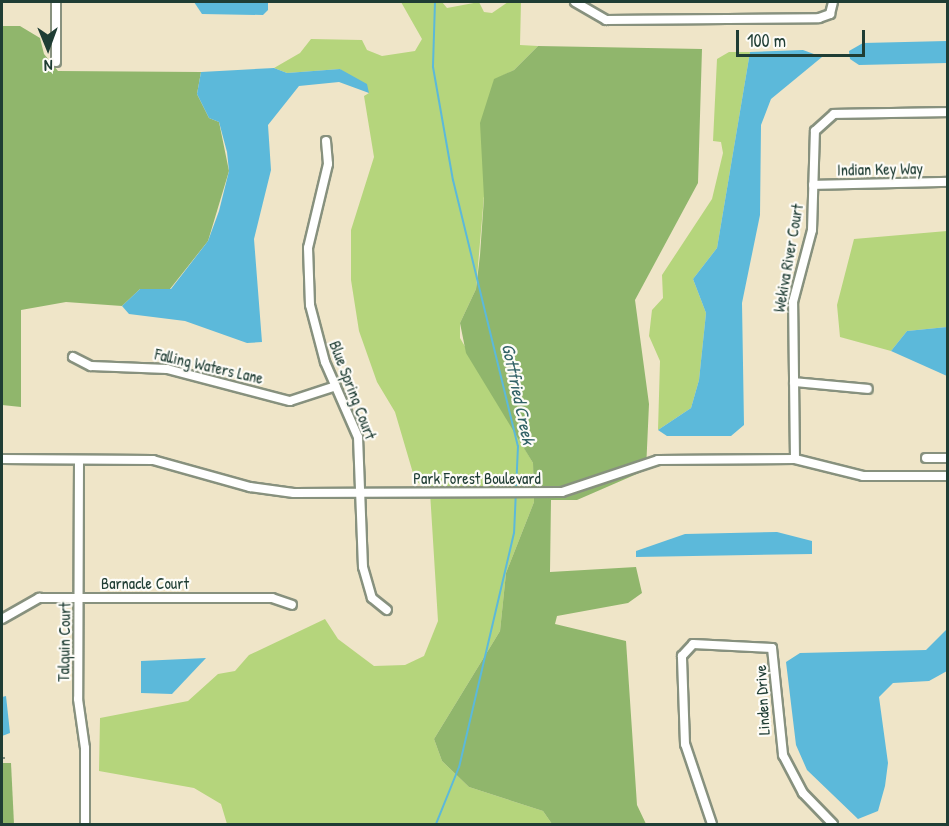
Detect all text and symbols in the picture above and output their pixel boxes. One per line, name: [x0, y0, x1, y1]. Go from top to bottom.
north arrow: [18, 18, 78, 78]
scale bar: [739, 18, 868, 56]
text: 100 m: [747, 28, 786, 53]
text: N: [44, 55, 53, 77]
street label: Indian Key Way: [837, 159, 923, 179]
street label: Wekiva River Court: [769, 202, 807, 314]
street label: Blue Spring Court: [325, 338, 381, 442]
water label: Gottfried Creek: [497, 342, 539, 446]
street label: Falling Waters Lane: [153, 344, 265, 388]
street label: Park Forest Boulevard: [413, 468, 541, 488]
street label: Barnacle Court: [101, 573, 189, 593]
street label: Talquin Court: [54, 602, 74, 682]
street label: Linden Drive: [751, 664, 773, 736]

